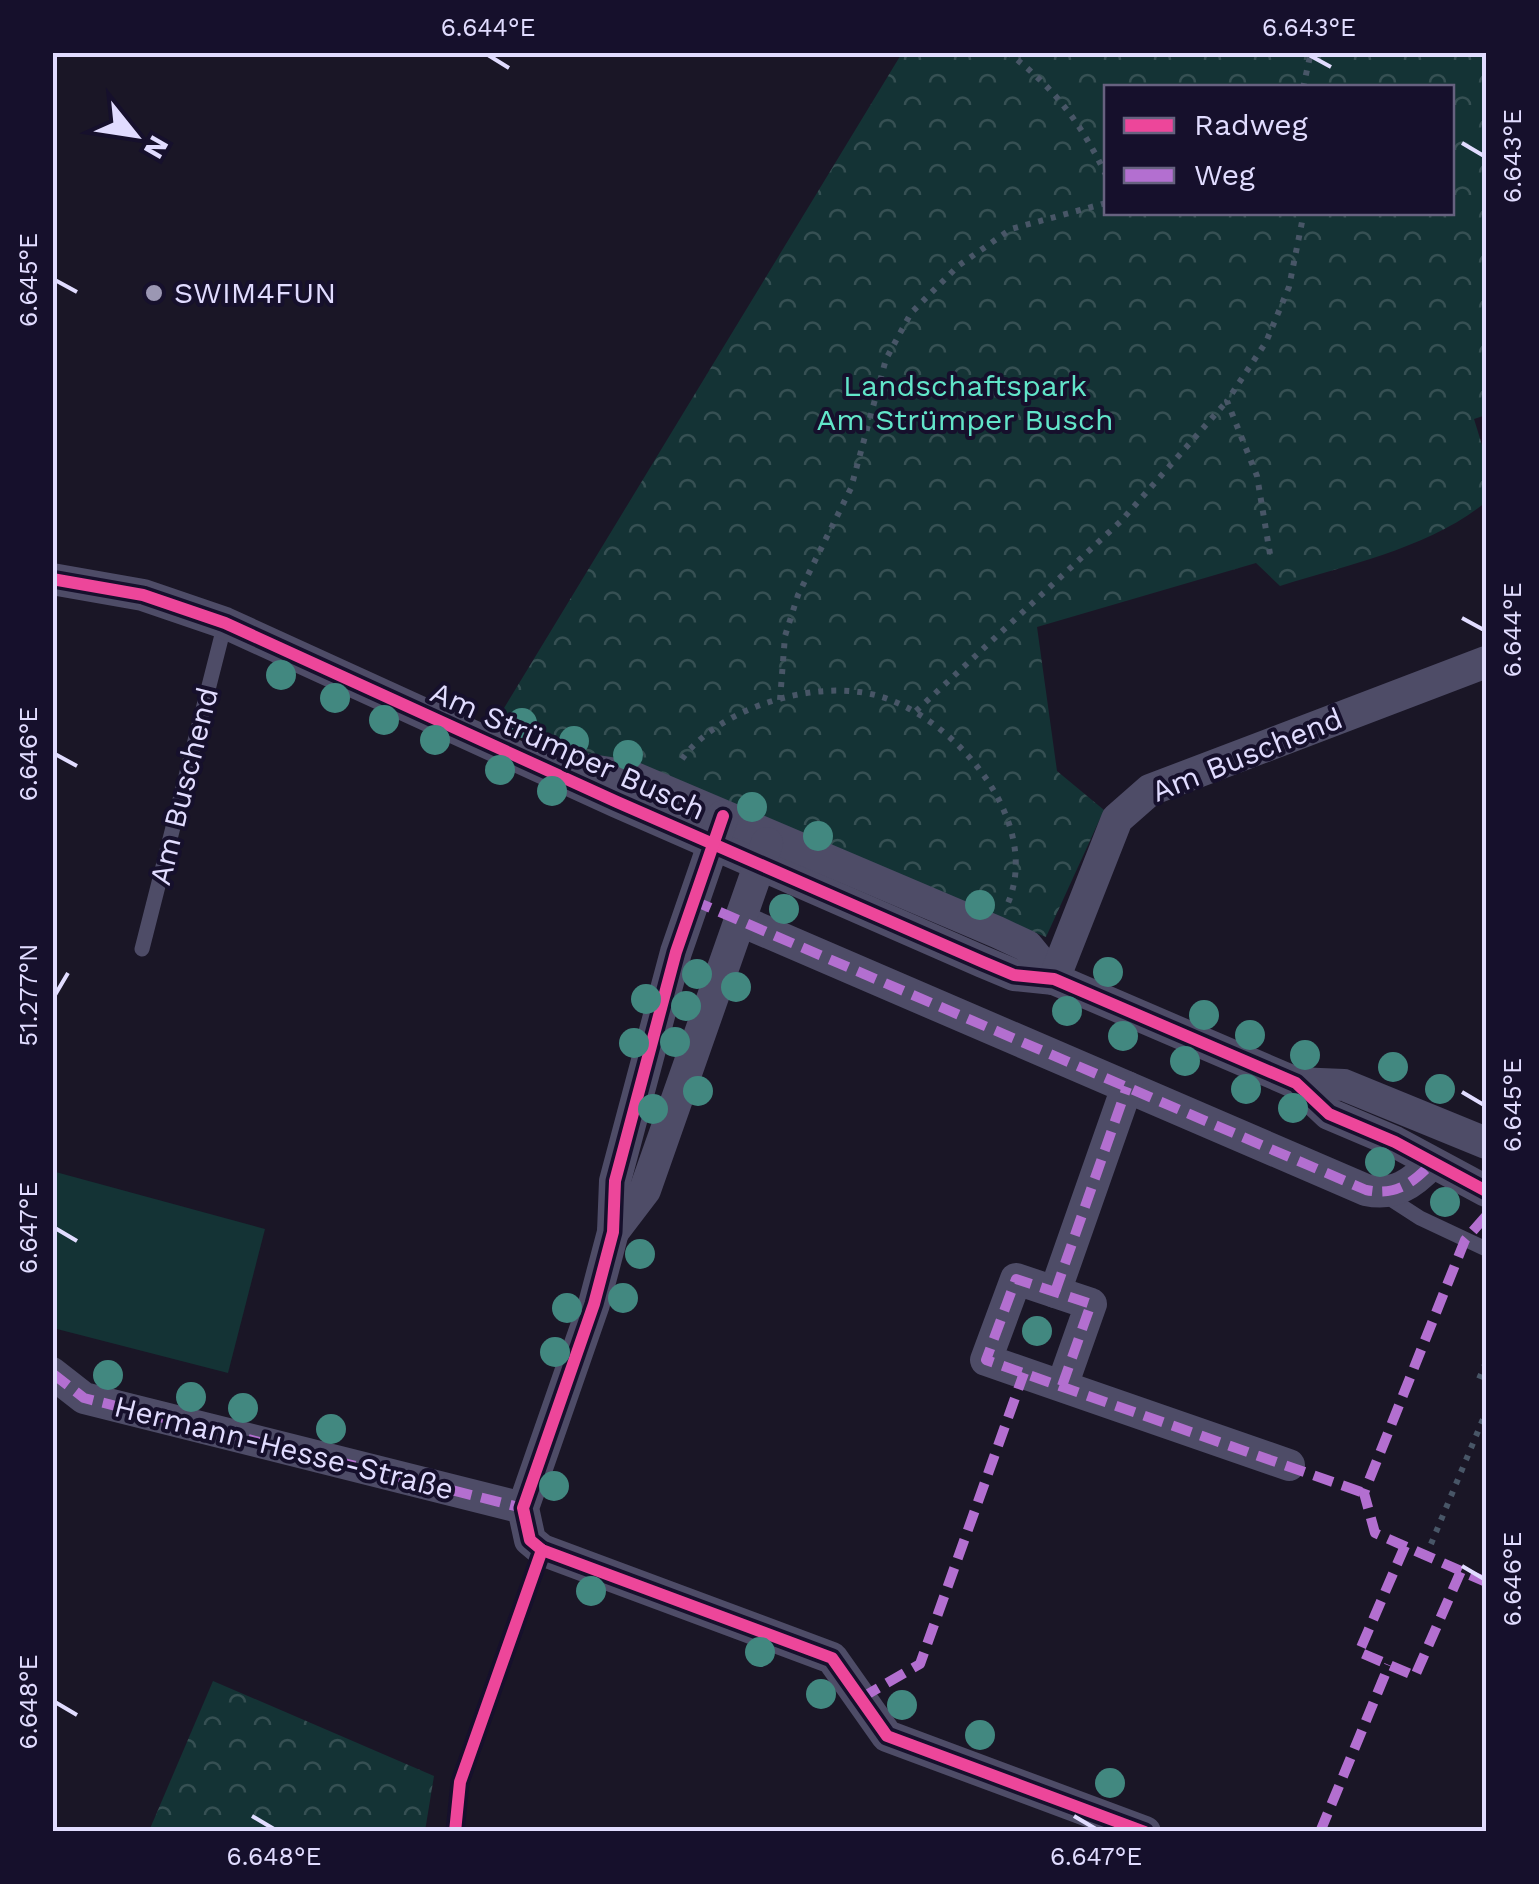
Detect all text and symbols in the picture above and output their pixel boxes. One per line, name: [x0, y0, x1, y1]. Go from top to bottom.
text: 6.644°E: [441, 13, 535, 42]
text: 6.643°E: [1262, 13, 1356, 42]
north arrow: [85, 85, 185, 185]
legend: [1104, 85, 1454, 215]
text: Radweg: [1194, 107, 1308, 142]
text: 6.643°E: [1498, 109, 1527, 203]
text: N: [137, 130, 176, 164]
text: Weg: [1194, 157, 1255, 192]
text: 6.645°E: [14, 233, 43, 327]
place label: SWIM4FUN: [174, 275, 336, 310]
marker: SWIM4FUN: [143, 282, 165, 304]
park label: Landschaftspark Am Strümper Busch: [817, 368, 1113, 437]
text: 6.644°E: [1498, 583, 1527, 677]
street label: Am Strümper Busch: [425, 674, 711, 827]
street label: Am Buschend: [142, 683, 225, 888]
street label: Am Buschend: [1146, 700, 1347, 809]
text: 6.646°E: [14, 707, 43, 801]
text: 51.277°N: [14, 944, 43, 1046]
text: 6.645°E: [1498, 1058, 1527, 1152]
text: 6.647°E: [14, 1182, 43, 1274]
street label: Hermann-Hesse-Straße: [111, 1388, 457, 1507]
text: 6.646°E: [1498, 1532, 1527, 1626]
text: 6.648°E: [14, 1655, 43, 1749]
text: 6.648°E: [227, 1842, 321, 1871]
text: 6.647°E: [1050, 1842, 1142, 1871]

